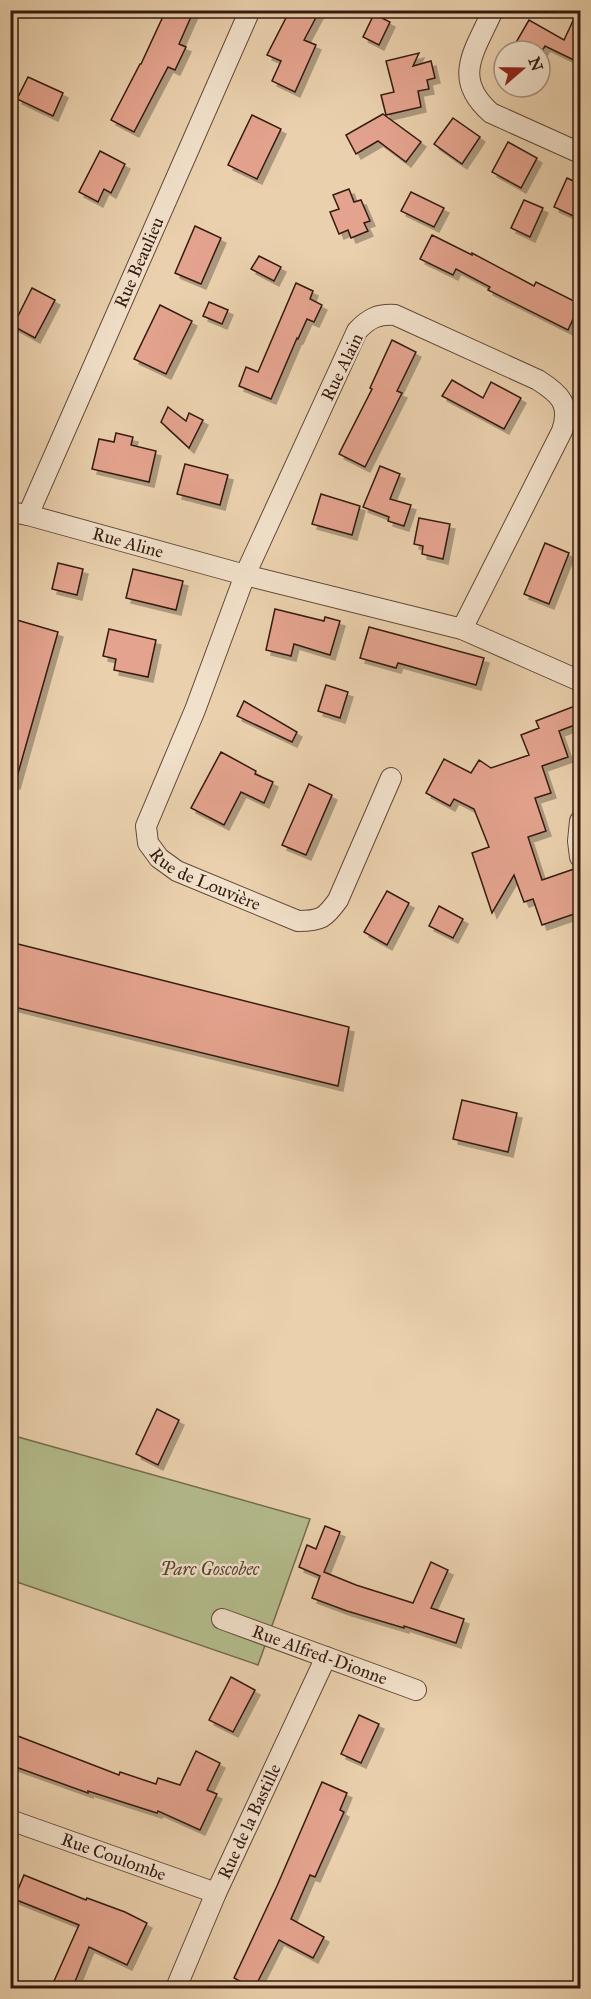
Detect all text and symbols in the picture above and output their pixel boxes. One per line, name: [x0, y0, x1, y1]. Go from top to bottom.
north arrow: [492, 39, 552, 99]
text: N: [524, 54, 547, 74]
street label: Rue Beaulieu: [109, 213, 169, 311]
street label: Rue Alain: [316, 329, 368, 405]
street label: Rue Aline: [90, 522, 166, 563]
street label: Rue de Louvière: [144, 844, 264, 915]
park label: Parc Goscobec: [161, 1558, 260, 1580]
street label: Rue Alfred-Dionne: [249, 1620, 390, 1690]
street label: Rue de la Bastille: [213, 1760, 286, 1883]
street label: Rue Coulombe: [58, 1828, 169, 1885]

